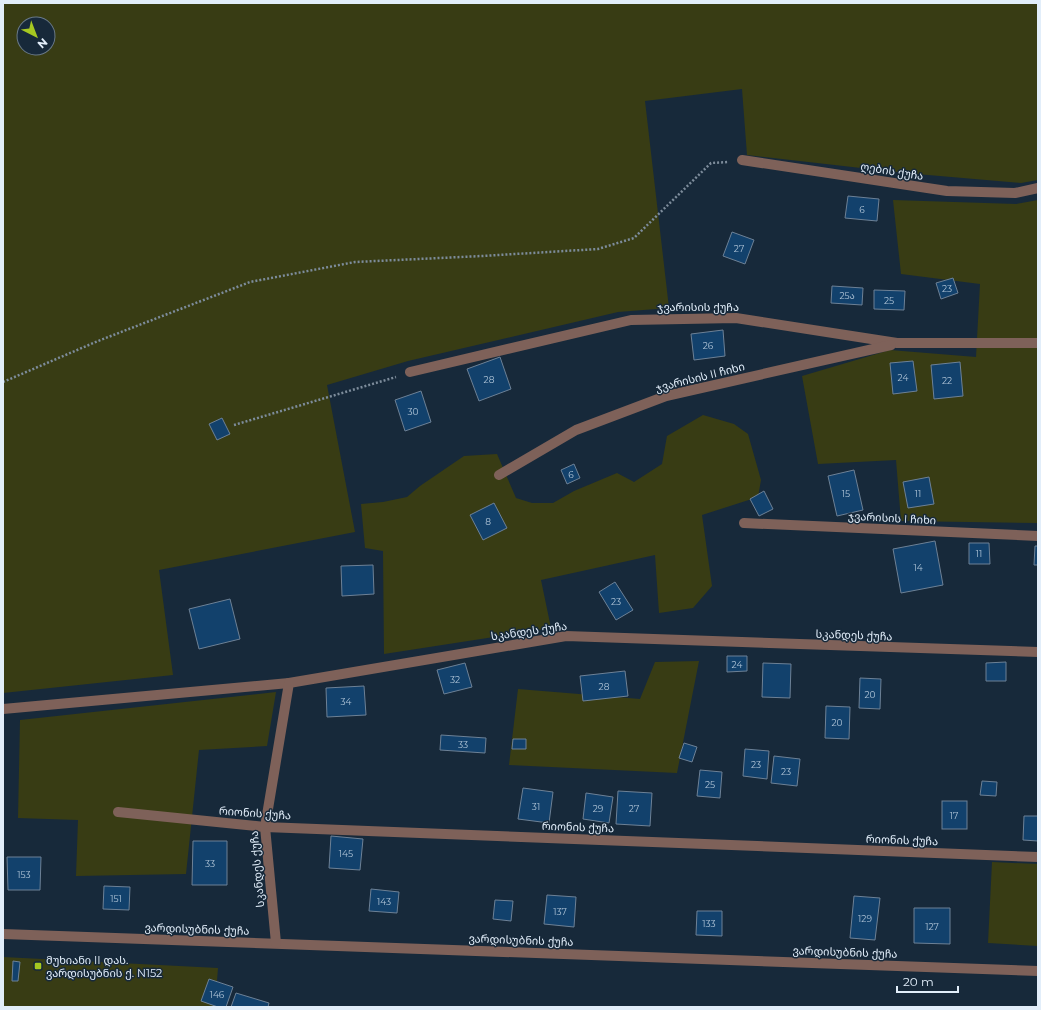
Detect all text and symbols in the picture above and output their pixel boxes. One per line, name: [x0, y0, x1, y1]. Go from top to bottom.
north arrow: [16, 16, 56, 56]
text: N: [35, 35, 51, 52]
street label: ღების ქუჩა: [860, 159, 924, 183]
house number: 6: [859, 204, 865, 215]
house number: 27: [734, 243, 744, 254]
house number: 23: [942, 283, 952, 294]
house number: 25ა: [839, 290, 855, 301]
house number: 25: [884, 295, 894, 306]
street label: ჯვარისის ქუჩა: [657, 300, 739, 314]
house number: 26: [703, 340, 714, 351]
street label: ჯვარისის II ჩიხი: [654, 359, 746, 395]
house number: 24: [898, 372, 908, 383]
house number: 28: [484, 374, 495, 385]
house number: 22: [942, 375, 952, 386]
house number: 30: [407, 406, 419, 417]
house number: 6: [568, 469, 574, 480]
house number: 15: [842, 488, 850, 499]
house number: 11: [915, 488, 921, 499]
street label: ჯვარისის I ჩიხი: [848, 509, 936, 527]
house number: 8: [485, 516, 491, 527]
house number: 11: [976, 548, 982, 559]
house number: 14: [913, 562, 923, 573]
house number: 23: [611, 596, 621, 607]
street label: სკანდეს ქუჩა: [490, 619, 568, 643]
street label: სკანდეს ქუჩა: [815, 627, 893, 643]
house number: 24: [732, 659, 742, 670]
house number: 32: [450, 674, 460, 685]
house number: 28: [599, 681, 610, 692]
house number: 20: [864, 689, 876, 700]
house number: 34: [340, 696, 352, 707]
house number: 20: [831, 717, 843, 728]
house number: 33: [458, 739, 468, 750]
house number: 23: [751, 759, 761, 770]
house number: 23: [781, 766, 791, 777]
house number: 25: [705, 779, 715, 790]
house number: 31: [532, 801, 540, 812]
street label: რიონის ქუჩა: [219, 803, 291, 823]
house number: 29: [593, 803, 604, 814]
house number: 27: [629, 803, 639, 814]
house number: 17: [950, 810, 958, 821]
street label: რიონის ქუჩა: [542, 819, 614, 835]
street label: სკანდეს ქუჩა: [247, 830, 267, 908]
street label: რიონის ქუჩა: [866, 832, 938, 848]
house number: 145: [339, 848, 353, 859]
house number: 33: [205, 858, 215, 869]
house number: 153: [17, 869, 31, 880]
house number: 151: [110, 893, 122, 904]
house number: 143: [377, 896, 391, 907]
house number: 137: [553, 906, 567, 917]
house number: 129: [858, 913, 872, 924]
house number: 133: [702, 918, 716, 929]
street label: ვარდისუბნის ქუჩა: [144, 920, 250, 938]
house number: 127: [925, 921, 939, 932]
street label: ვარდისუბნის ქუჩა: [468, 931, 574, 949]
street label: ვარდისუბნის ქუჩა: [792, 943, 898, 961]
place label: მუხიანი II დას. ვარდისუბნის ქ. N152: [46, 953, 162, 980]
marker: მუხიანი II დას. ვარდისუბნის ქ. N152: [33, 961, 43, 971]
scale bar: [897, 968, 958, 994]
text: 20 m: [903, 974, 934, 989]
house number: 146: [210, 989, 225, 1000]

